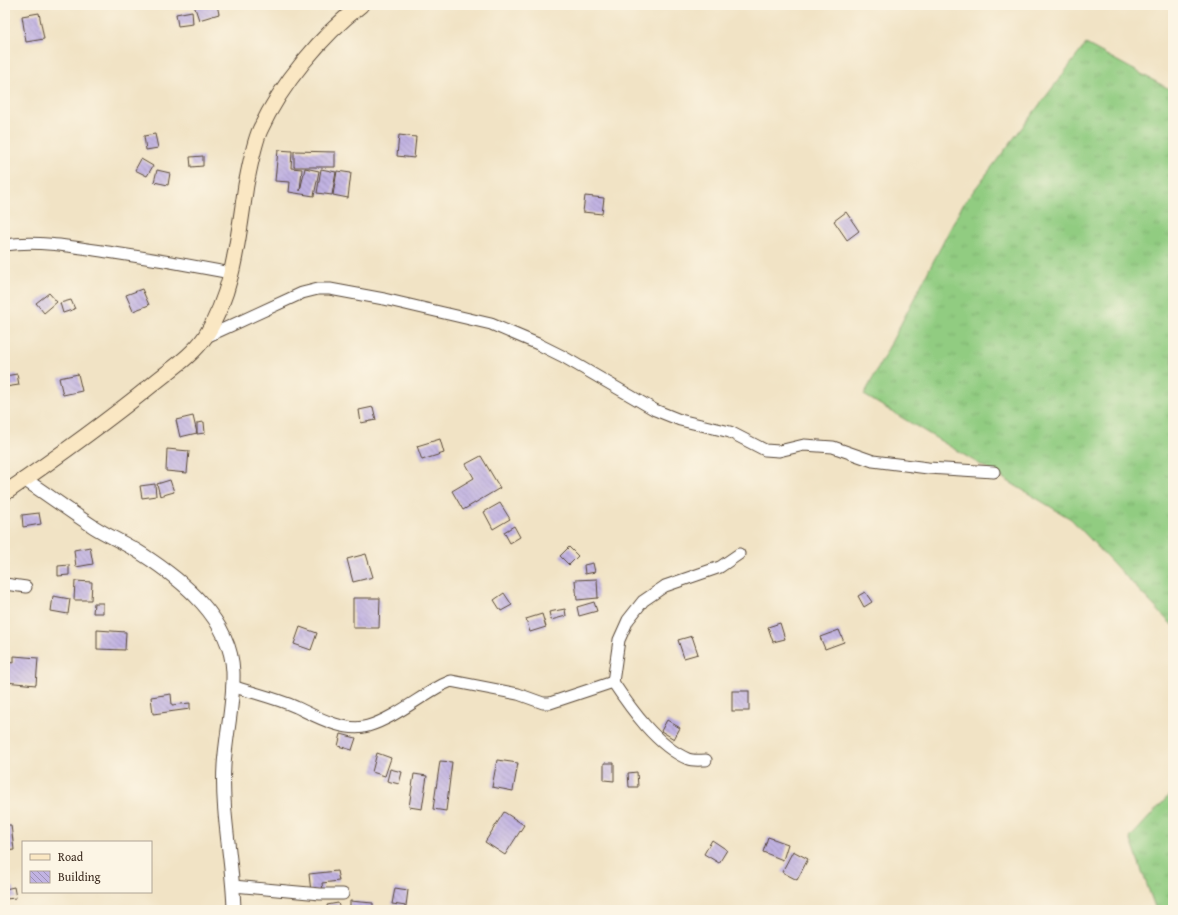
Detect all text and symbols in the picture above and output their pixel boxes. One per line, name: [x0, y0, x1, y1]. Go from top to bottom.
legend: [22, 841, 152, 893]
text: Road: [58, 848, 84, 865]
text: Building: [58, 868, 101, 885]

